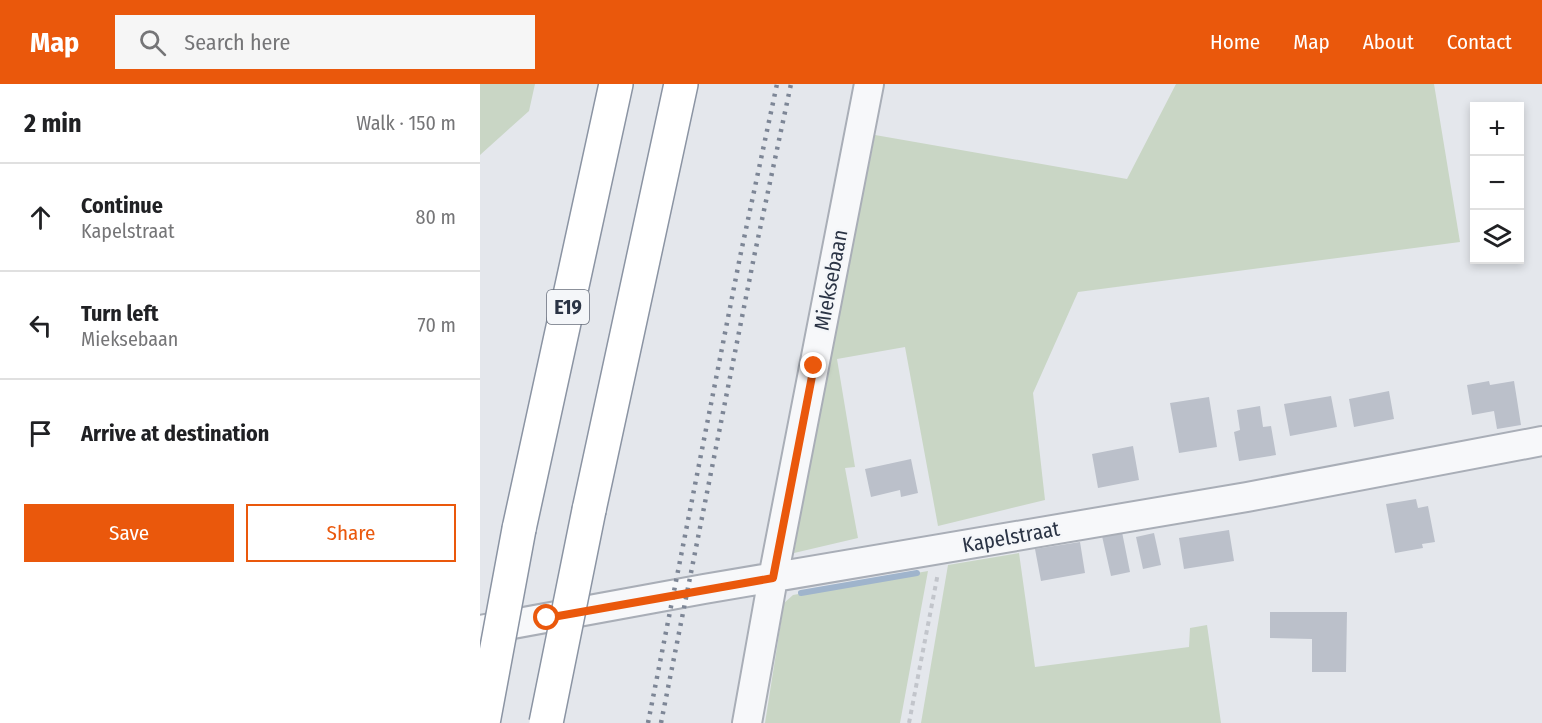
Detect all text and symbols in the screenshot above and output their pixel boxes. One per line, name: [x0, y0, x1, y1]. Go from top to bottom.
search box: [115, 15, 535, 69]
text: Map: [30, 26, 79, 59]
icon: search: [136, 26, 169, 59]
text: Search here: [184, 29, 290, 56]
text: Home: [1210, 29, 1260, 55]
text: Map: [1293, 29, 1330, 55]
text: About: [1363, 29, 1414, 55]
text: Contact: [1447, 29, 1512, 55]
map controls: [1470, 102, 1524, 264]
button: +: [1470, 102, 1524, 156]
text: 2 min: [24, 108, 82, 139]
text: Walk · 150 m: [356, 111, 456, 135]
button: −: [1470, 156, 1524, 210]
text: Continue: [81, 192, 163, 219]
icon: ahead: [24, 201, 57, 234]
text: 80 m: [416, 205, 456, 229]
button: layers: [1470, 210, 1524, 264]
text: Kapelstraat: [81, 219, 175, 243]
street label: Mieksebaan: [808, 227, 854, 333]
road number: E19: [547, 290, 589, 324]
text: Turn left: [81, 300, 159, 327]
icon: left: [24, 309, 57, 342]
text: 70 m: [418, 313, 456, 337]
text: Mieksebaan: [81, 327, 178, 351]
route end: [800, 352, 826, 378]
icon: arrive: [24, 417, 57, 450]
text: Arrive at destination: [81, 420, 269, 447]
button: Save: [24, 504, 234, 562]
button: Share: [246, 504, 456, 562]
street label: Kapelstraat: [960, 516, 1062, 558]
route start: [533, 604, 559, 630]

